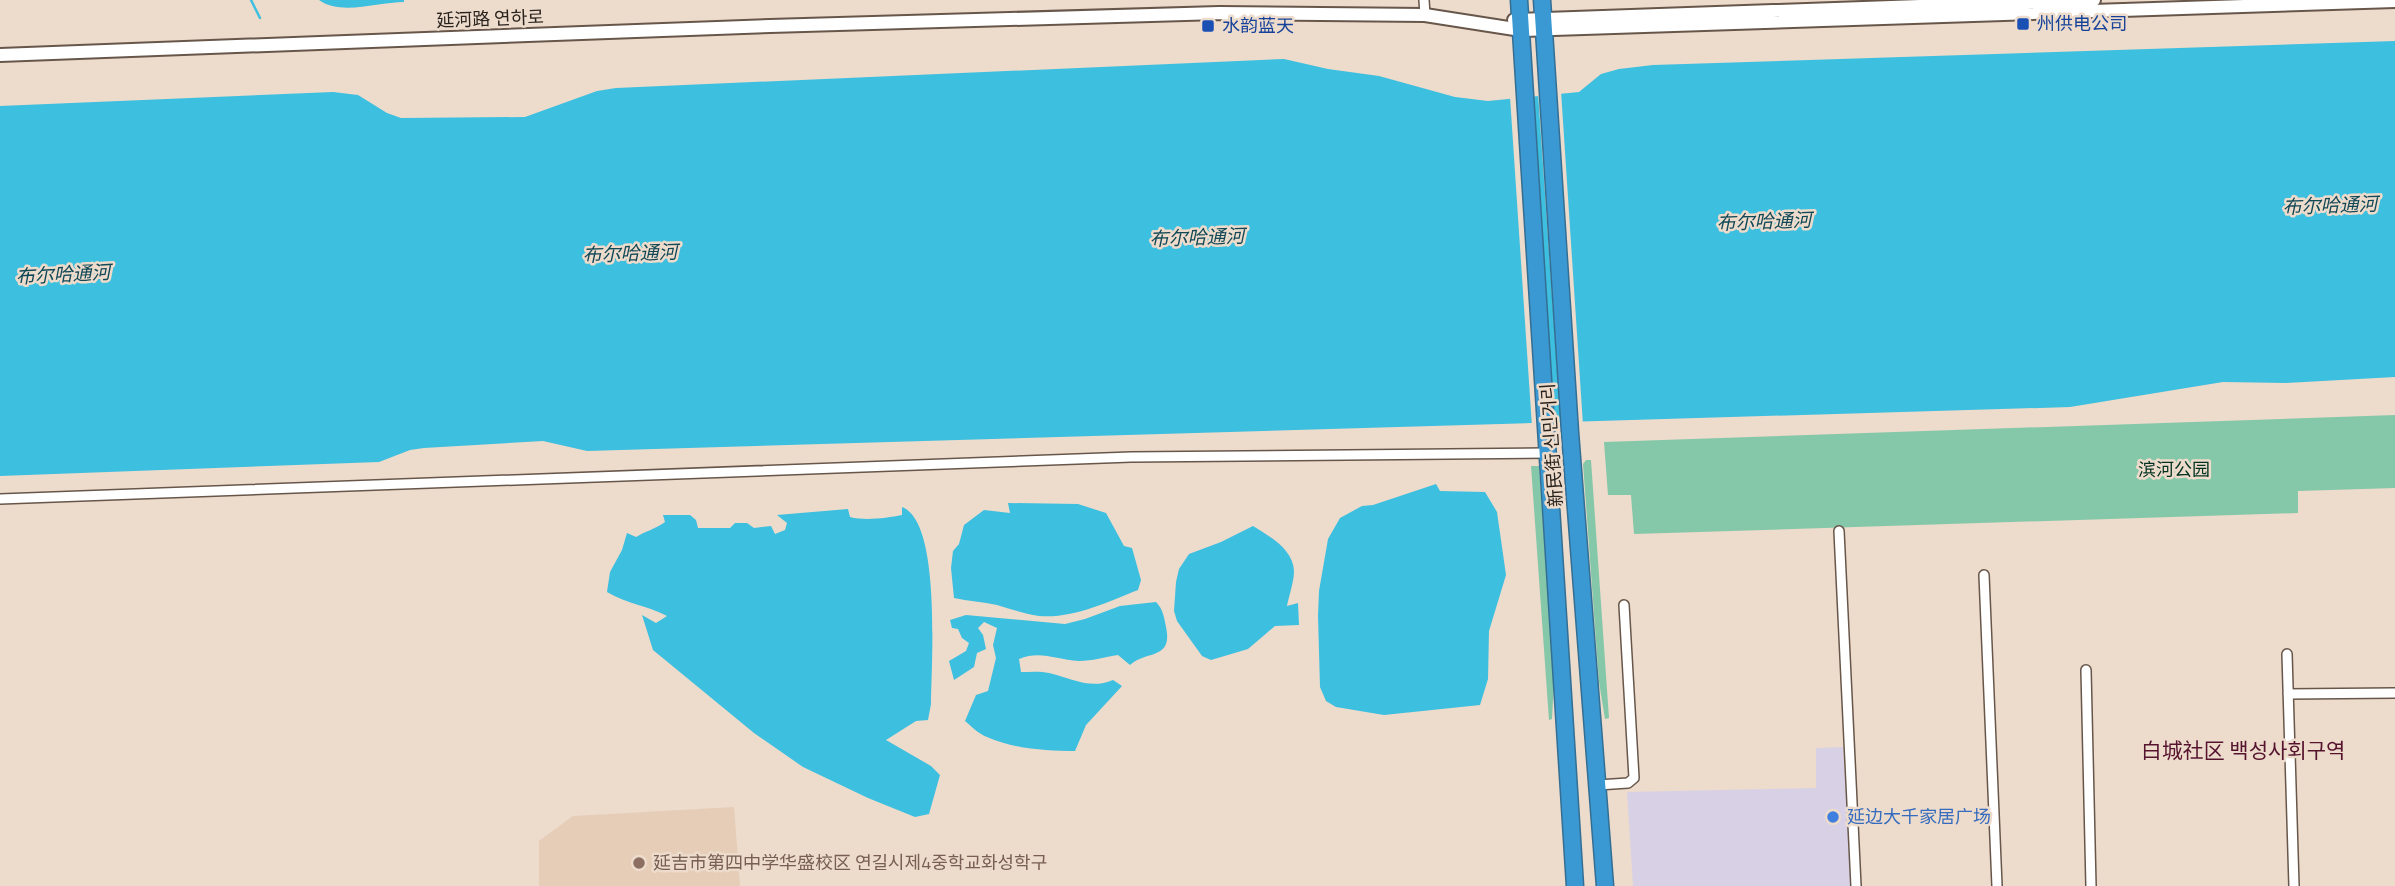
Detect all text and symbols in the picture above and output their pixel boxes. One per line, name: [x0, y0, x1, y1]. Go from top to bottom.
street label: 延河路 연하로: [436, 3, 544, 34]
place label: 州供电公司: [2037, 10, 2127, 37]
place label: 水韵蓝天: [1222, 12, 1294, 39]
marker: 州供电公司: [2015, 16, 2031, 32]
marker: 水韵蓝天: [1200, 18, 1216, 34]
water label: 布尔哈通河: [2282, 188, 2382, 221]
water label: 布尔哈通河: [1716, 204, 1816, 237]
water label: 布尔哈通河: [1149, 220, 1249, 253]
water label: 布尔哈通河: [582, 236, 682, 269]
water label: 布尔哈通河: [15, 256, 115, 290]
street label: 新民街 신민거리: [1534, 382, 1569, 508]
park label: 滨河公园: [2138, 456, 2210, 483]
district label: 白城社区 백성사회구역: [2141, 734, 2345, 766]
place label: 延边大千家居广场: [1847, 803, 1991, 830]
marker: 延边大千家居广场: [1825, 809, 1841, 825]
place label: 延吉市第四中学华盛校区 연길시제4중학교화성학구: [653, 849, 1047, 876]
marker: 延吉市第四中学华盛校区 연길시제4중학교화성학구: [631, 855, 647, 871]

